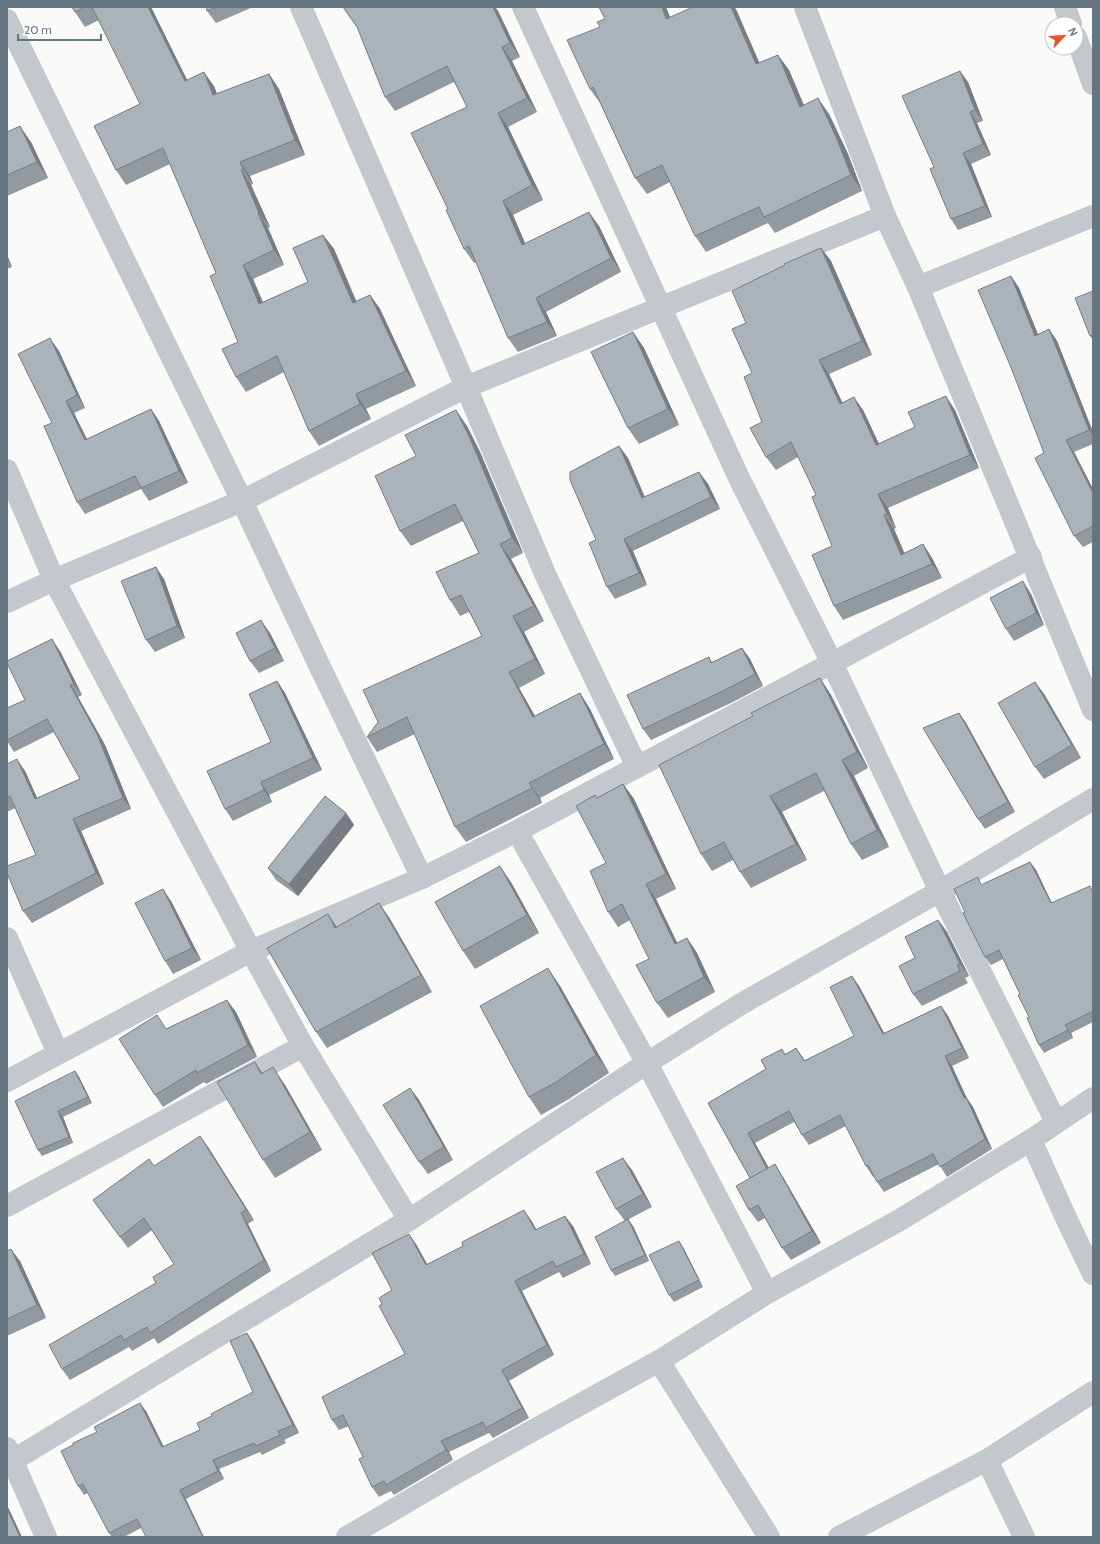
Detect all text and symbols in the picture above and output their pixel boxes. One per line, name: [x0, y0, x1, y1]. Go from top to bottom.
scale bar: [18, 16, 101, 42]
north arrow: [1044, 16, 1084, 56]
text: 20 m: [24, 22, 52, 37]
text: N: [1065, 25, 1081, 38]

